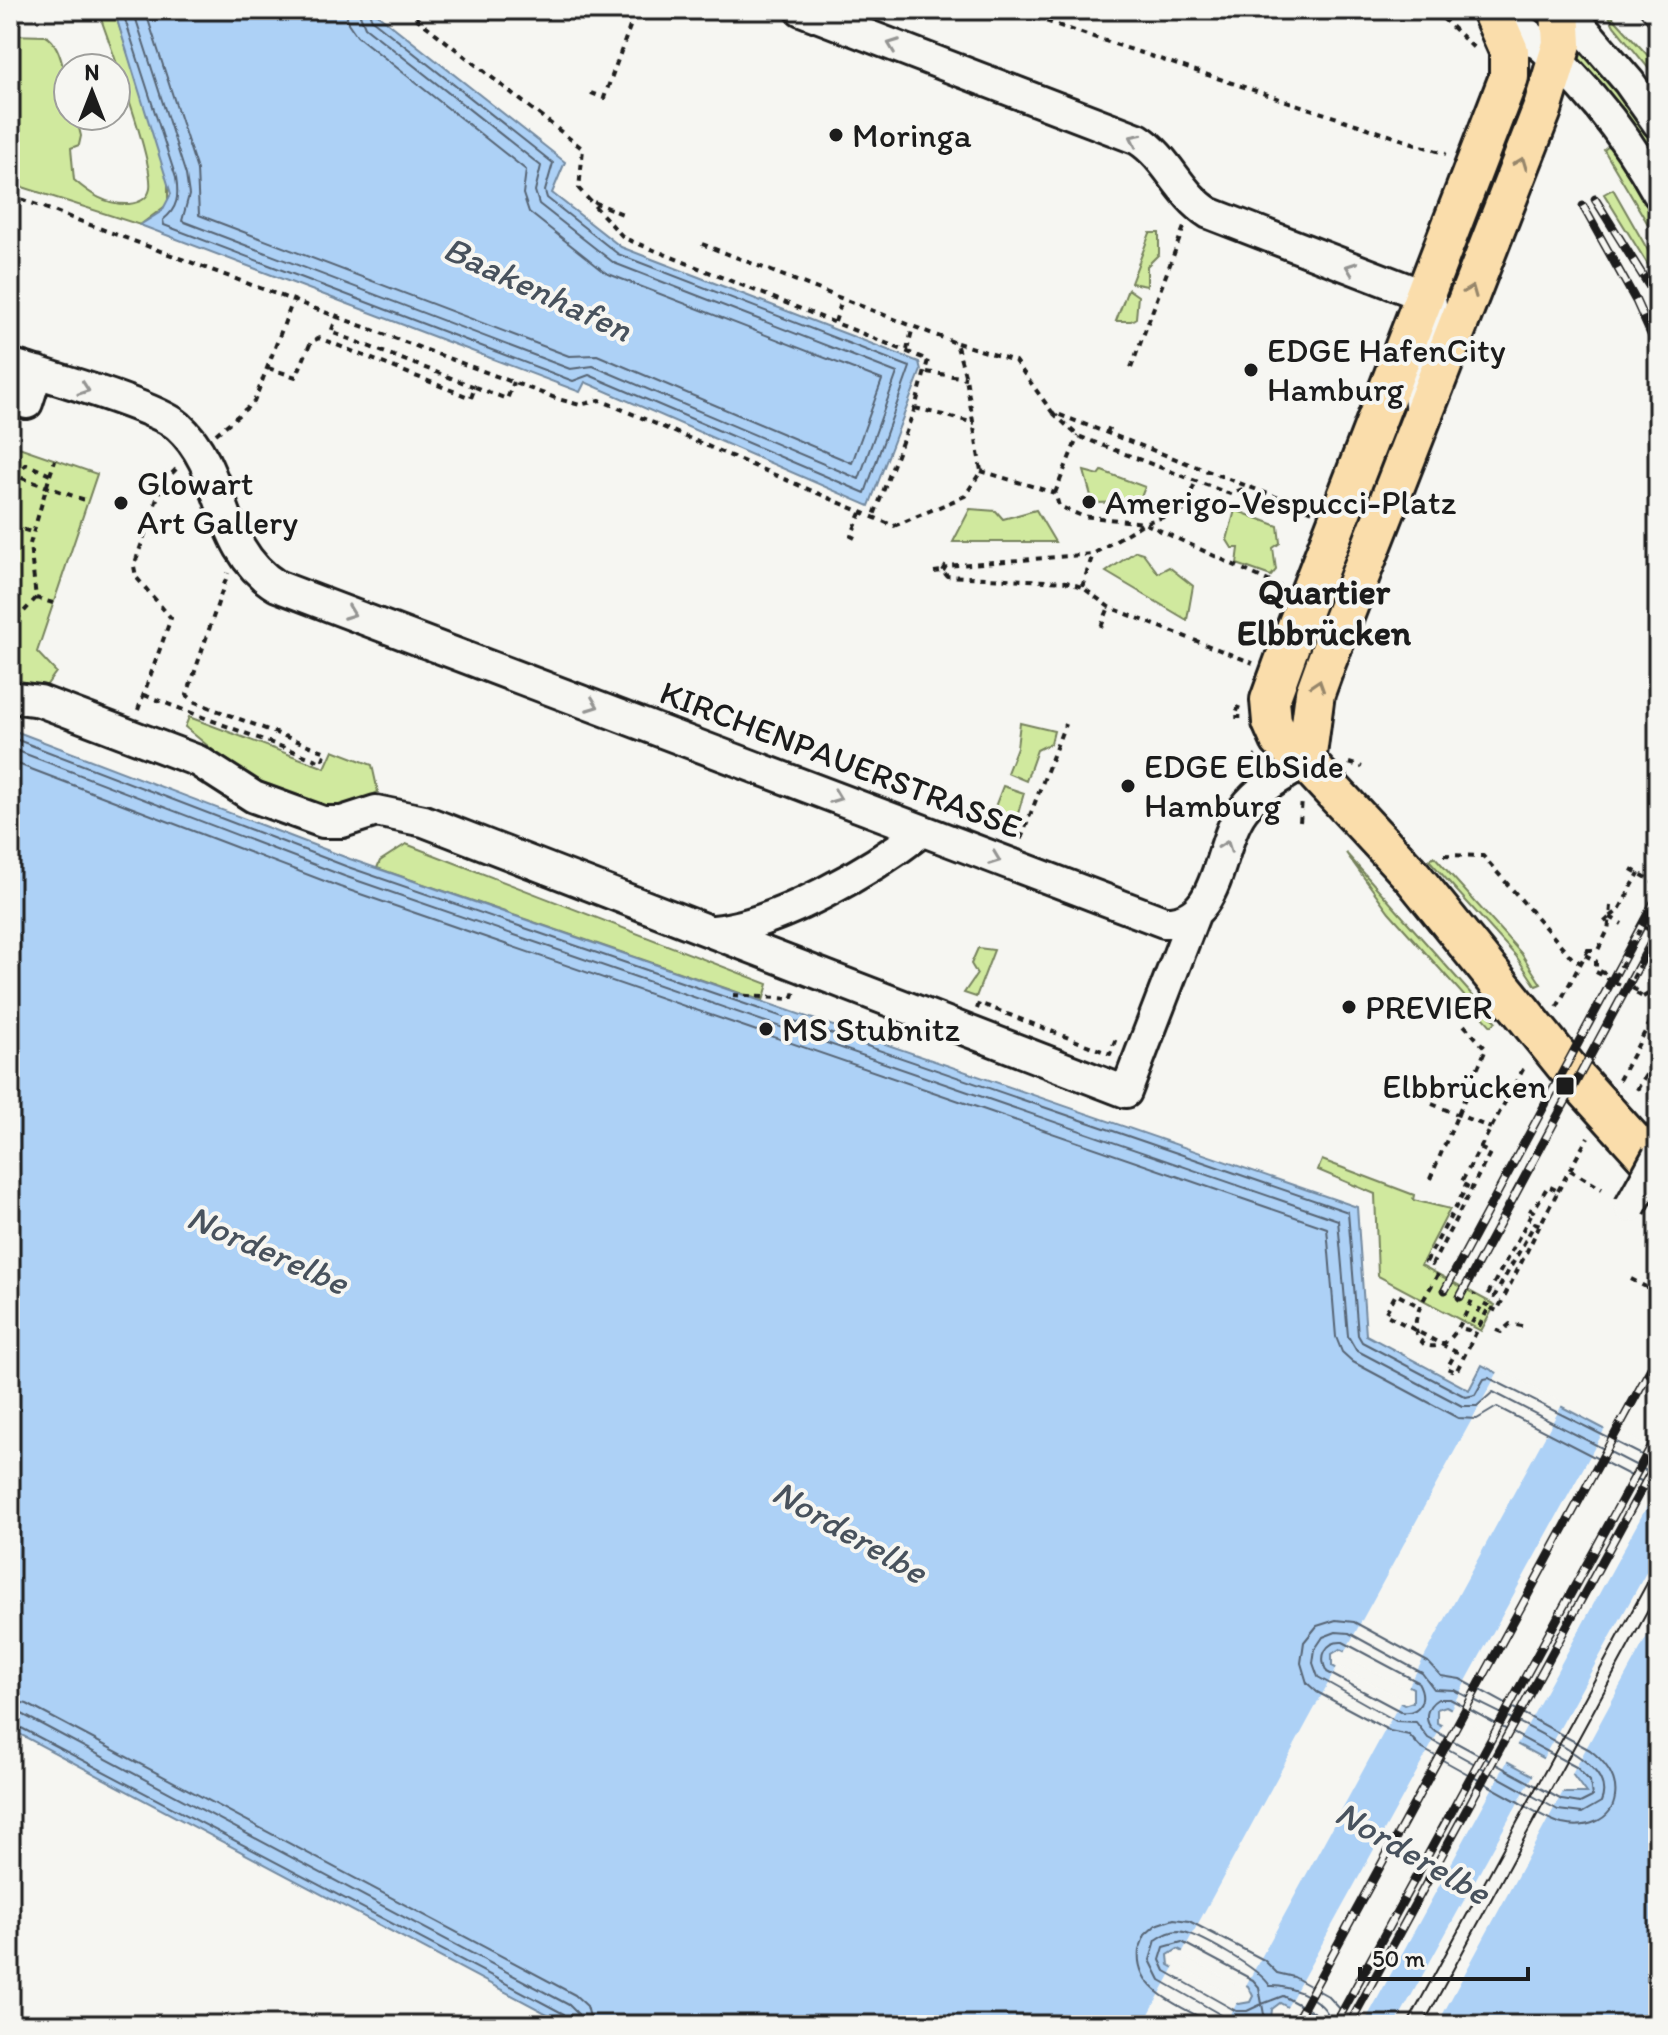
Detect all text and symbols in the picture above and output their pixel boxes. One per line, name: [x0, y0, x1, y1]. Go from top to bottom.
one-way arrow: [887, 38, 901, 55]
north arrow: [52, 52, 132, 132]
text: N: [85, 59, 99, 86]
place label: Moringa: [852, 115, 972, 156]
marker: Moringa: [827, 126, 845, 144]
one-way arrow: [1129, 133, 1143, 149]
one-way arrow: [1512, 157, 1528, 171]
water label: Baakenhafen: [437, 226, 639, 351]
one-way arrow: [1345, 261, 1359, 278]
one-way arrow: [1461, 285, 1478, 299]
place label: EDGE HafenCity Hamburg: [1267, 330, 1506, 410]
marker: EDGE HafenCity Hamburg: [1242, 361, 1260, 379]
one-way arrow: [76, 379, 90, 395]
place label: Glowart Art Gallery: [137, 463, 298, 543]
place label: Amerigo-Vespucci-Platz: [1105, 482, 1456, 523]
marker: Amerigo-Vespucci-Platz: [1080, 493, 1098, 511]
marker: Glowart Art Gallery: [112, 494, 130, 512]
district label: Quartier Elbbrücken: [1237, 570, 1412, 654]
one-way arrow: [342, 604, 356, 620]
street label: KIRCHENPAUERSTRASSE: [654, 672, 1027, 847]
one-way arrow: [1309, 679, 1325, 693]
one-way arrow: [585, 695, 599, 712]
place label: EDGE ElbSide Hamburg: [1144, 746, 1344, 826]
marker: EDGE ElbSide Hamburg: [1119, 777, 1137, 795]
one-way arrow: [828, 787, 842, 804]
one-way arrow: [1217, 840, 1233, 854]
one-way arrow: [987, 849, 1001, 866]
place label: PREVIER: [1365, 987, 1493, 1028]
marker: PREVIER: [1340, 998, 1358, 1016]
place label: MS Stubnitz: [782, 1009, 961, 1050]
marker: MS Stubnitz: [757, 1020, 775, 1038]
place label: Elbbrücken: [1382, 1066, 1547, 1107]
marker: Elbbrücken: [1554, 1075, 1576, 1097]
water label: Norderelbe: [181, 1195, 356, 1305]
water label: Norderelbe: [765, 1470, 936, 1594]
water label: Norderelbe: [1328, 1791, 1499, 1915]
scale bar: [1360, 1931, 1528, 1981]
text: 50 m: [1372, 1944, 1425, 1973]

